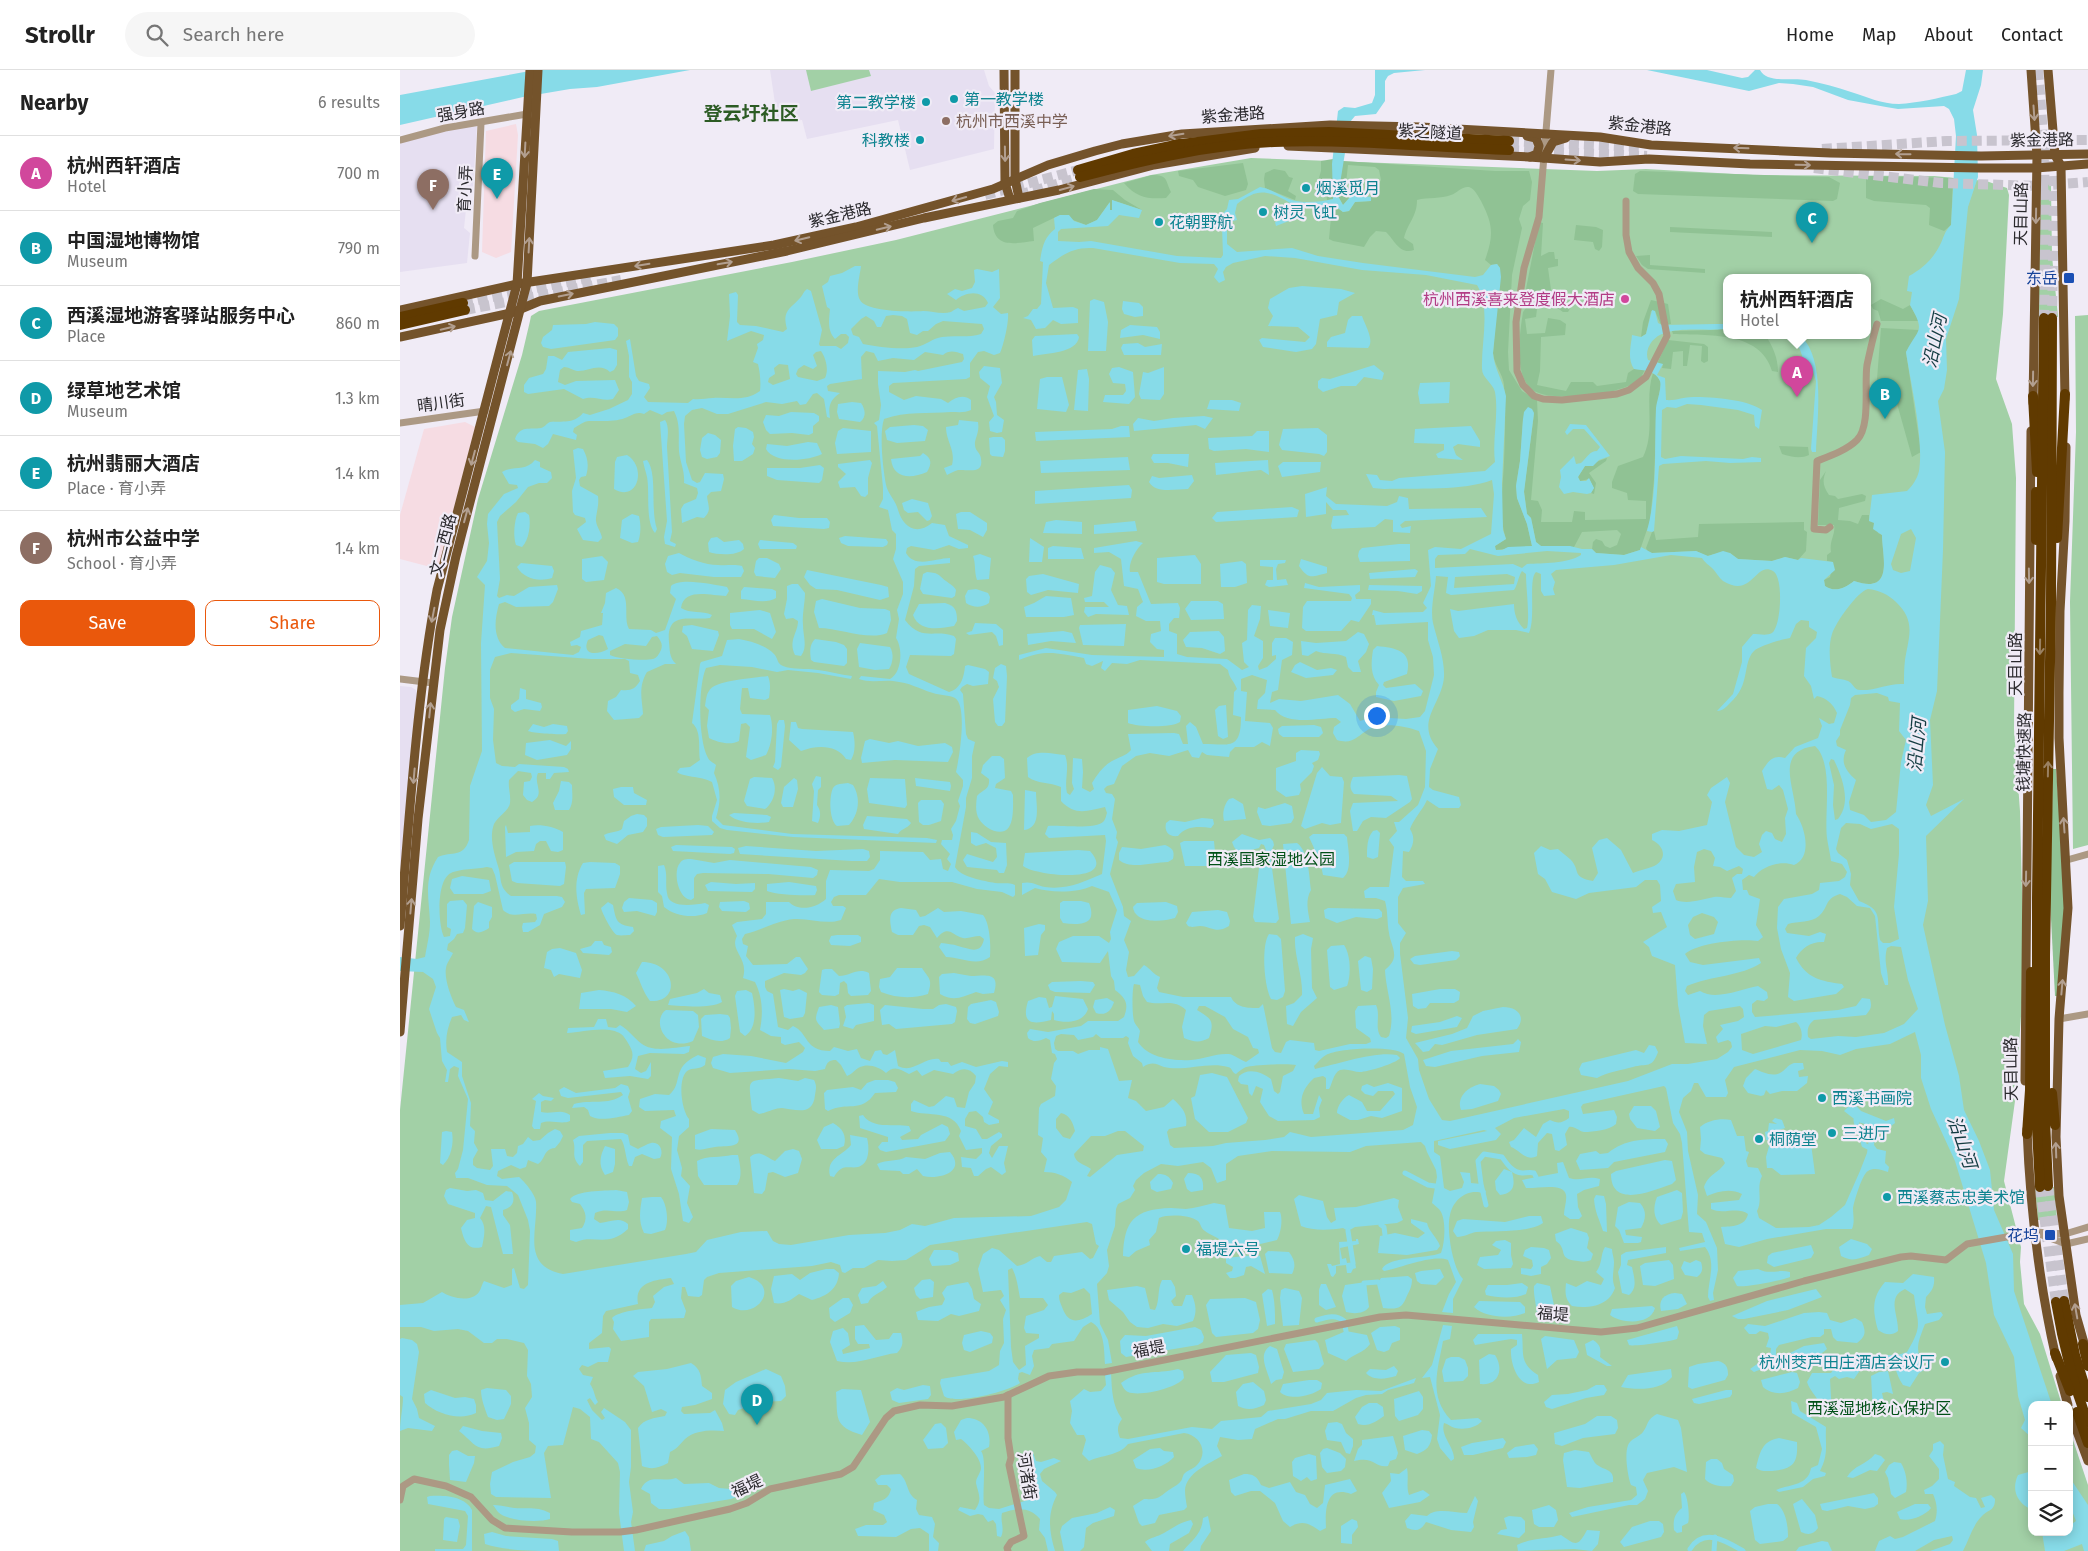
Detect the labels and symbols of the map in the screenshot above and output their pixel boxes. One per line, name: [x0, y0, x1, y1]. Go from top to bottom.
place label: 第一教学楼: [964, 90, 1044, 109]
place label: 第二教学楼: [836, 93, 916, 112]
marker: 第一教学楼: [948, 93, 960, 105]
marker: 第二教学楼: [920, 96, 932, 108]
street label: 强身路: [436, 98, 486, 126]
district label: 登云圩社区: [703, 102, 799, 125]
street label: 紫金港路: [1200, 103, 1266, 127]
one-way arrow: [2029, 105, 2038, 121]
place label: 杭州市西溪中学: [956, 112, 1068, 131]
street label: 紫金港路: [1607, 113, 1673, 139]
marker: 杭州市西溪中学: [940, 115, 952, 127]
street label: 紫之隧道: [1398, 121, 1462, 143]
one-way arrow: [1169, 130, 1185, 140]
street label: 紫金港路: [2010, 130, 2074, 150]
place label: 科教楼: [862, 131, 910, 150]
marker: 科教楼: [914, 134, 926, 146]
one-way arrow: [521, 142, 530, 158]
one-way arrow: [1733, 144, 1749, 153]
one-way arrow: [1000, 145, 1010, 161]
one-way arrow: [1895, 149, 1912, 159]
one-way arrow: [1565, 156, 1581, 165]
pin: E: [481, 158, 513, 199]
one-way arrow: [1794, 160, 1810, 170]
street label: 育小弄: [454, 165, 476, 213]
pin: F: [417, 169, 449, 210]
place label: 烟溪觅月: [1316, 179, 1380, 198]
marker: 烟溪觅月: [1300, 182, 1312, 194]
street label: 天目山路: [2011, 182, 2031, 246]
one-way arrow: [1058, 183, 1074, 192]
one-way arrow: [952, 194, 968, 204]
street label: 紫金港路: [807, 199, 873, 231]
pin: C: [1796, 202, 1828, 243]
place label: 树灵飞虹: [1273, 203, 1337, 222]
marker: 树灵飞虹: [1257, 206, 1269, 218]
one-way arrow: [2031, 208, 2041, 224]
place label: 花朝野航: [1169, 213, 1233, 232]
marker: 花朝野航: [1153, 216, 1165, 228]
one-way arrow: [875, 223, 891, 233]
one-way arrow: [795, 235, 811, 244]
one-way arrow: [524, 237, 533, 253]
one-way arrow: [717, 258, 733, 268]
one-way arrow: [634, 260, 650, 270]
place label: 东岳: [2026, 269, 2058, 288]
marker: 东岳: [2062, 271, 2076, 285]
one-way arrow: [557, 290, 573, 299]
place label: 杭州西溪喜来登度假大酒店: [1423, 290, 1615, 309]
marker: 杭州西溪喜来登度假大酒店: [1619, 293, 1631, 305]
water label: 沿山河: [1919, 309, 1952, 370]
one-way arrow: [439, 323, 455, 332]
one-way arrow: [504, 351, 514, 367]
pin: A: [1781, 356, 1813, 397]
one-way arrow: [2029, 371, 2038, 387]
pin: B: [1869, 378, 1901, 419]
street label: 晴川街: [416, 390, 466, 416]
one-way arrow: [467, 449, 477, 465]
one-way arrow: [462, 508, 472, 524]
street label: 文二西路: [426, 512, 460, 578]
one-way arrow: [2024, 568, 2034, 584]
one-way arrow: [427, 607, 437, 623]
street label: 天目山路: [2006, 632, 2025, 696]
one-way arrow: [2035, 638, 2045, 655]
one-way arrow: [425, 702, 435, 718]
your location: [1364, 703, 1390, 729]
street label: 钱塘快速路: [2014, 712, 2034, 792]
water label: 沿山河: [1904, 714, 1931, 773]
one-way arrow: [2044, 762, 2053, 778]
one-way arrow: [409, 768, 418, 784]
one-way arrow: [2059, 817, 2069, 833]
park label: 西溪国家湿地公园: [1207, 850, 1335, 869]
one-way arrow: [2021, 870, 2031, 886]
one-way arrow: [406, 899, 416, 915]
one-way arrow: [2057, 980, 2067, 996]
street label: 天目山路: [2001, 1037, 2021, 1101]
place label: 西溪书画院: [1832, 1089, 1912, 1108]
marker: 西溪书画院: [1816, 1092, 1828, 1104]
water label: 沿山河: [1943, 1113, 1982, 1174]
place label: 三进厅: [1842, 1124, 1890, 1143]
marker: 三进厅: [1826, 1127, 1838, 1139]
place label: 桐荫堂: [1769, 1130, 1817, 1149]
marker: 桐荫堂: [1753, 1133, 1765, 1145]
one-way arrow: [2051, 1142, 2061, 1158]
place label: 西溪蔡志忠美术馆: [1897, 1188, 2025, 1207]
marker: 西溪蔡志忠美术馆: [1881, 1191, 1893, 1203]
place label: 花坞: [2007, 1226, 2039, 1245]
marker: 花坞: [2043, 1228, 2057, 1242]
place label: 福堤六号: [1196, 1240, 1260, 1259]
marker: 福堤六号: [1180, 1243, 1192, 1255]
street label: 福堤: [1536, 1303, 1570, 1325]
one-way arrow: [2070, 1303, 2080, 1319]
street label: 福堤: [1131, 1337, 1167, 1361]
place label: 杭州茭芦田庄酒店会议厅: [1759, 1353, 1935, 1372]
marker: 杭州茭芦田庄酒店会议厅: [1939, 1356, 1951, 1368]
pin: D: [741, 1384, 773, 1425]
park label: 西溪湿地核心保护区: [1807, 1399, 1951, 1418]
street label: 河渚街: [1014, 1451, 1040, 1501]
street label: 福堤: [728, 1471, 766, 1501]

